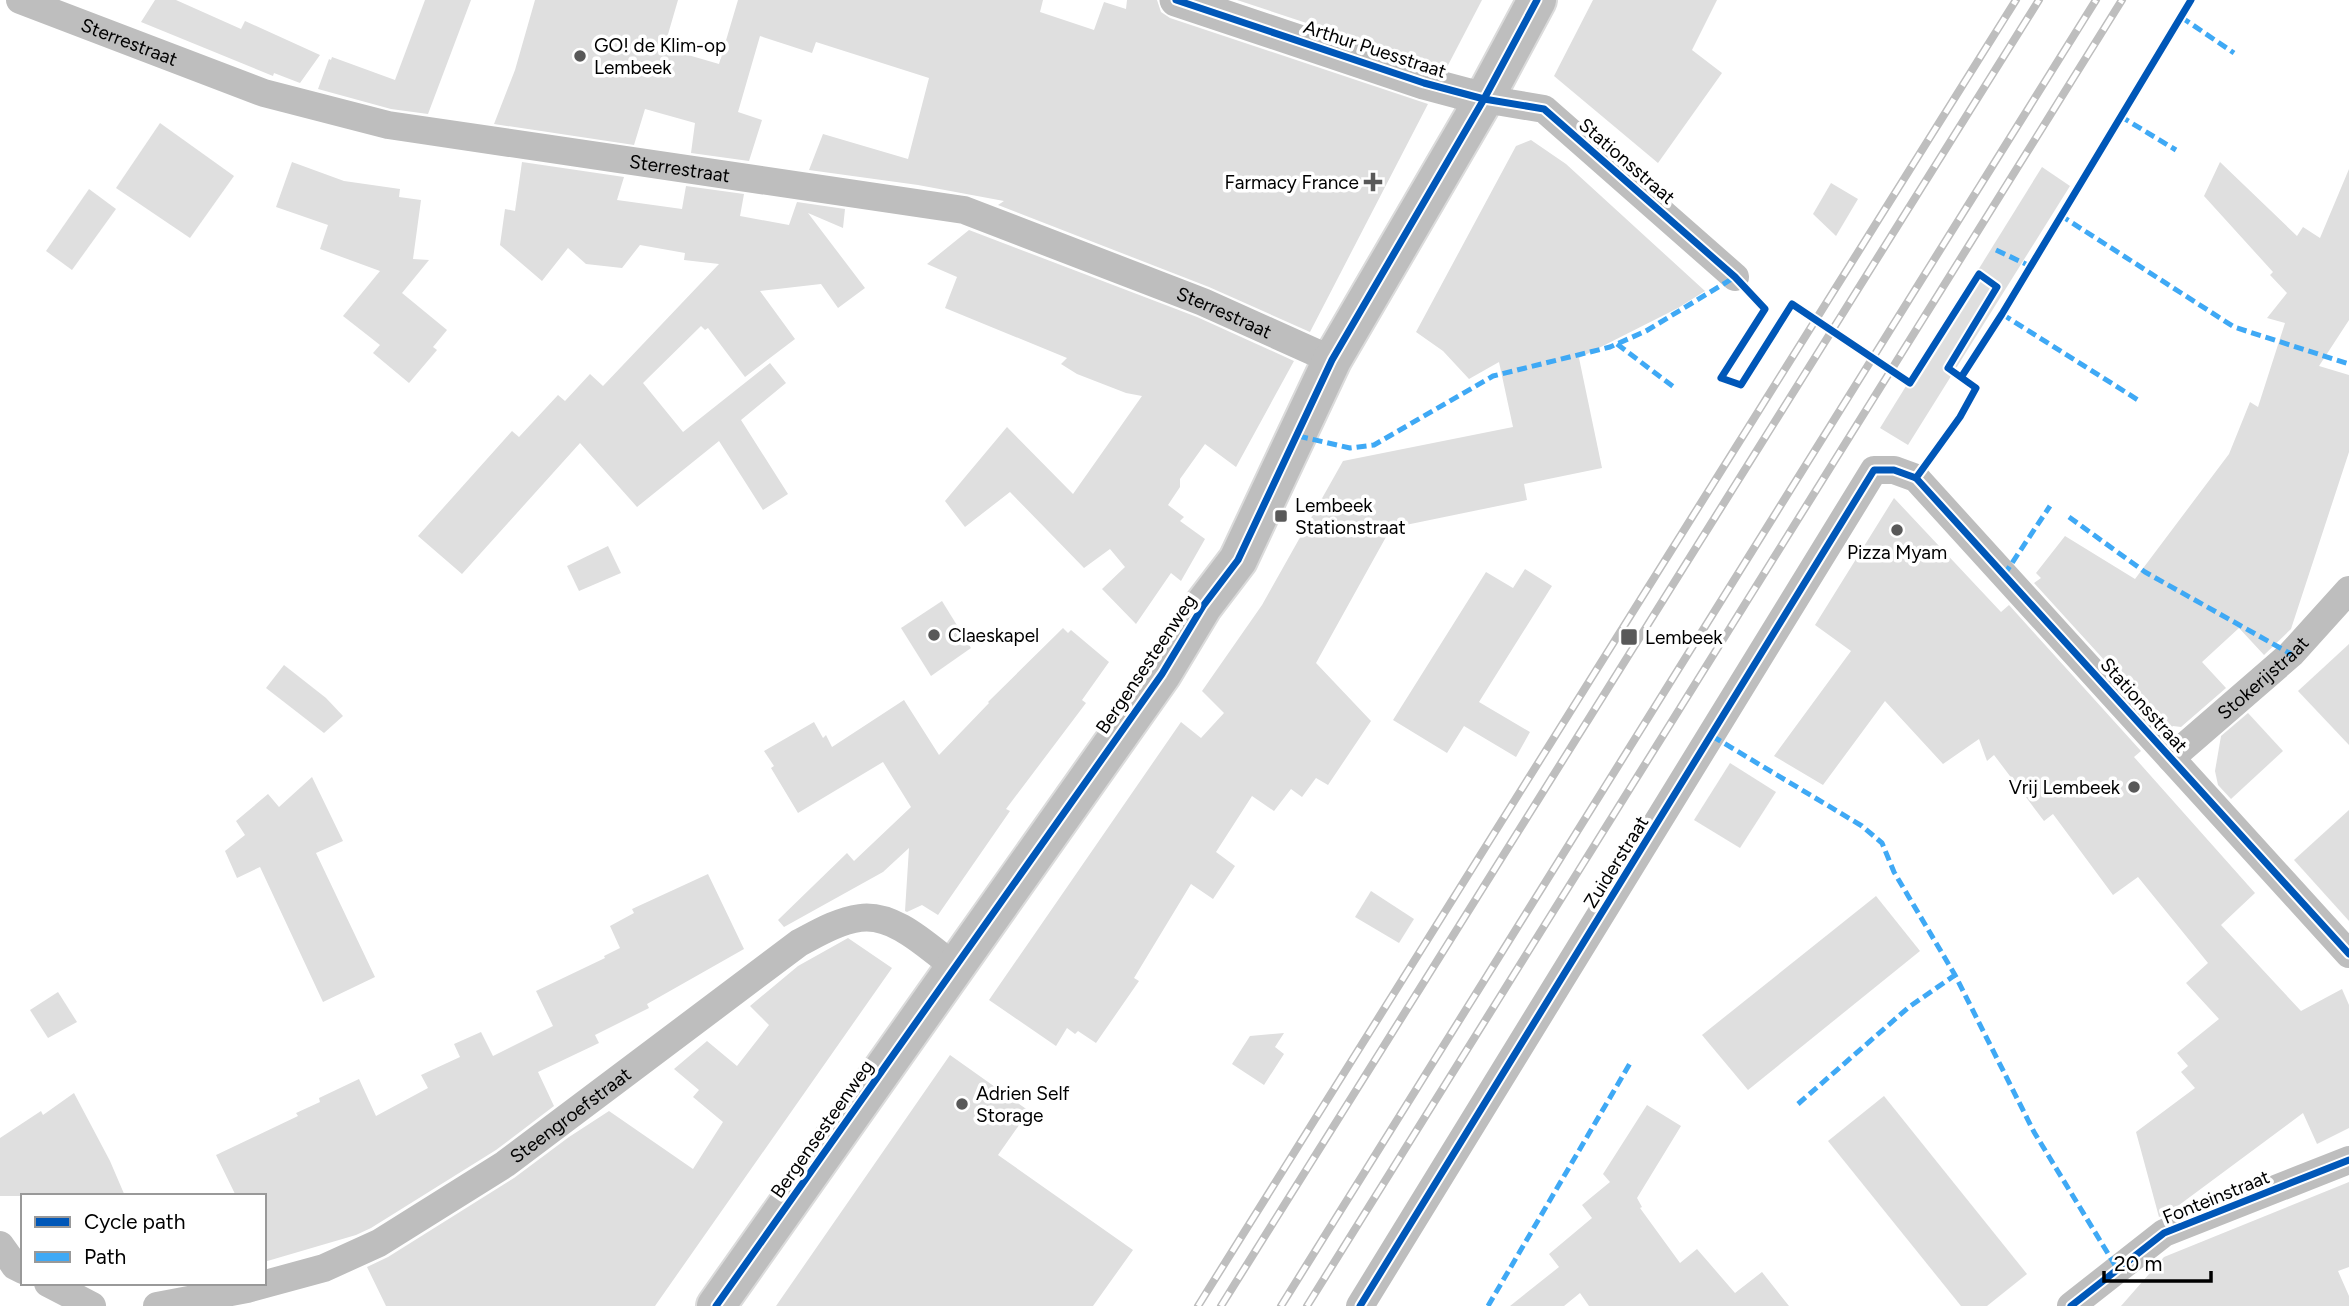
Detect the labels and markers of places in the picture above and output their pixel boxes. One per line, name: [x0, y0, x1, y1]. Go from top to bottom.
place label: GO! de Klim-op Lembeek: [594, 34, 726, 79]
marker: GO! de Klim-op Lembeek: [572, 48, 588, 64]
place label: Farmacy France: [1225, 171, 1359, 194]
marker: Farmacy France: [1365, 174, 1381, 190]
place label: Lembeek Stationstraat: [1295, 494, 1406, 539]
marker: Lembeek Stationstraat: [1273, 508, 1289, 524]
marker: Pizza Myam: [1889, 522, 1905, 538]
place label: Pizza Myam: [1847, 541, 1947, 564]
place label: Claeskapel: [948, 624, 1039, 647]
place label: Lembeek: [1645, 626, 1723, 649]
marker: Claeskapel: [926, 627, 942, 643]
marker: Lembeek: [1619, 627, 1639, 647]
place label: Vrij Lembeek: [2009, 776, 2121, 799]
marker: Vrij Lembeek: [2126, 779, 2142, 795]
place label: Adrien Self Storage: [976, 1082, 1070, 1127]
marker: Adrien Self Storage: [954, 1096, 970, 1112]

